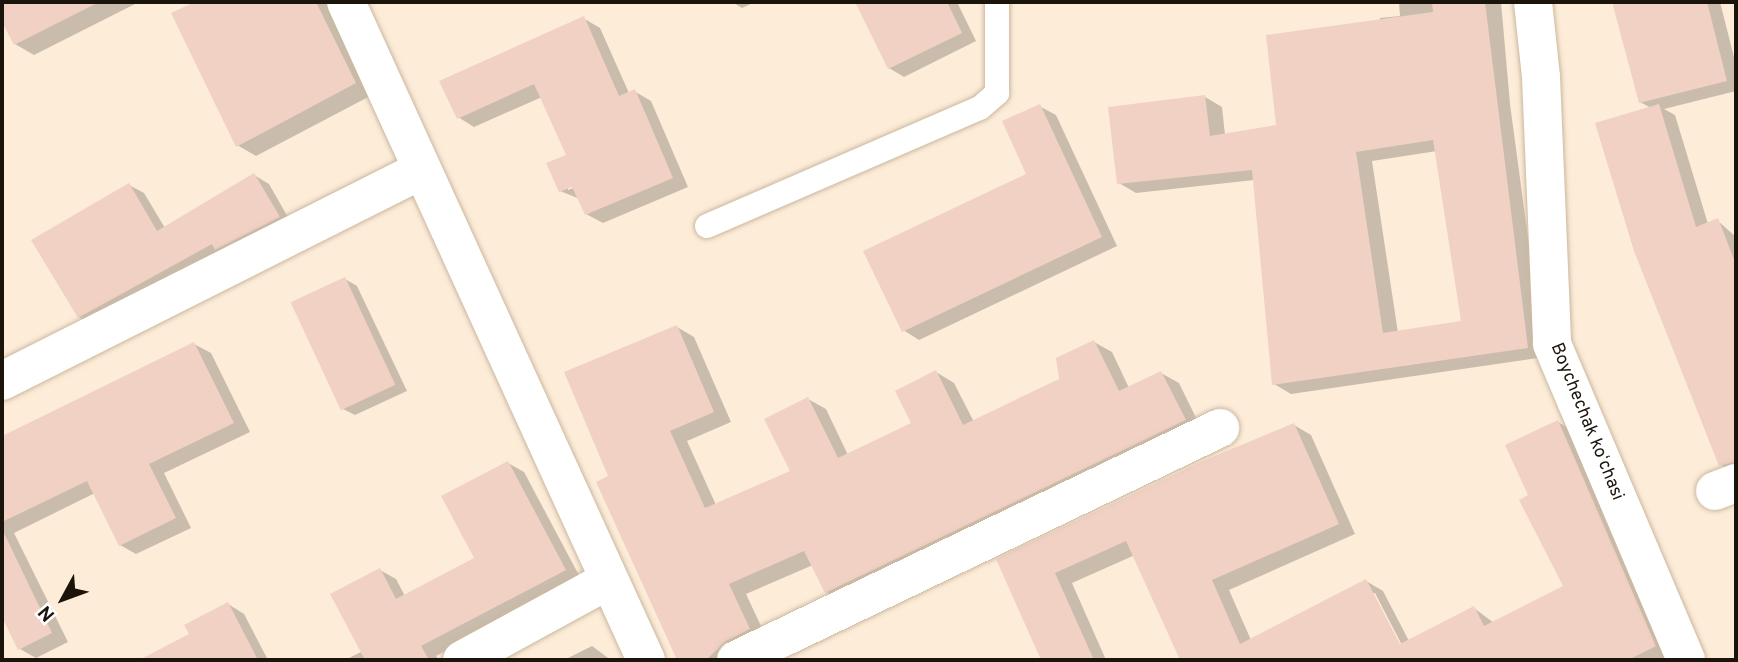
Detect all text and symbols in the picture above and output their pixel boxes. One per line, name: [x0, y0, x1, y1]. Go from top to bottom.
street label: Boychechak koʻchasi: [1545, 340, 1627, 504]
north arrow: [28, 564, 98, 634]
text: N: [34, 600, 61, 626]

